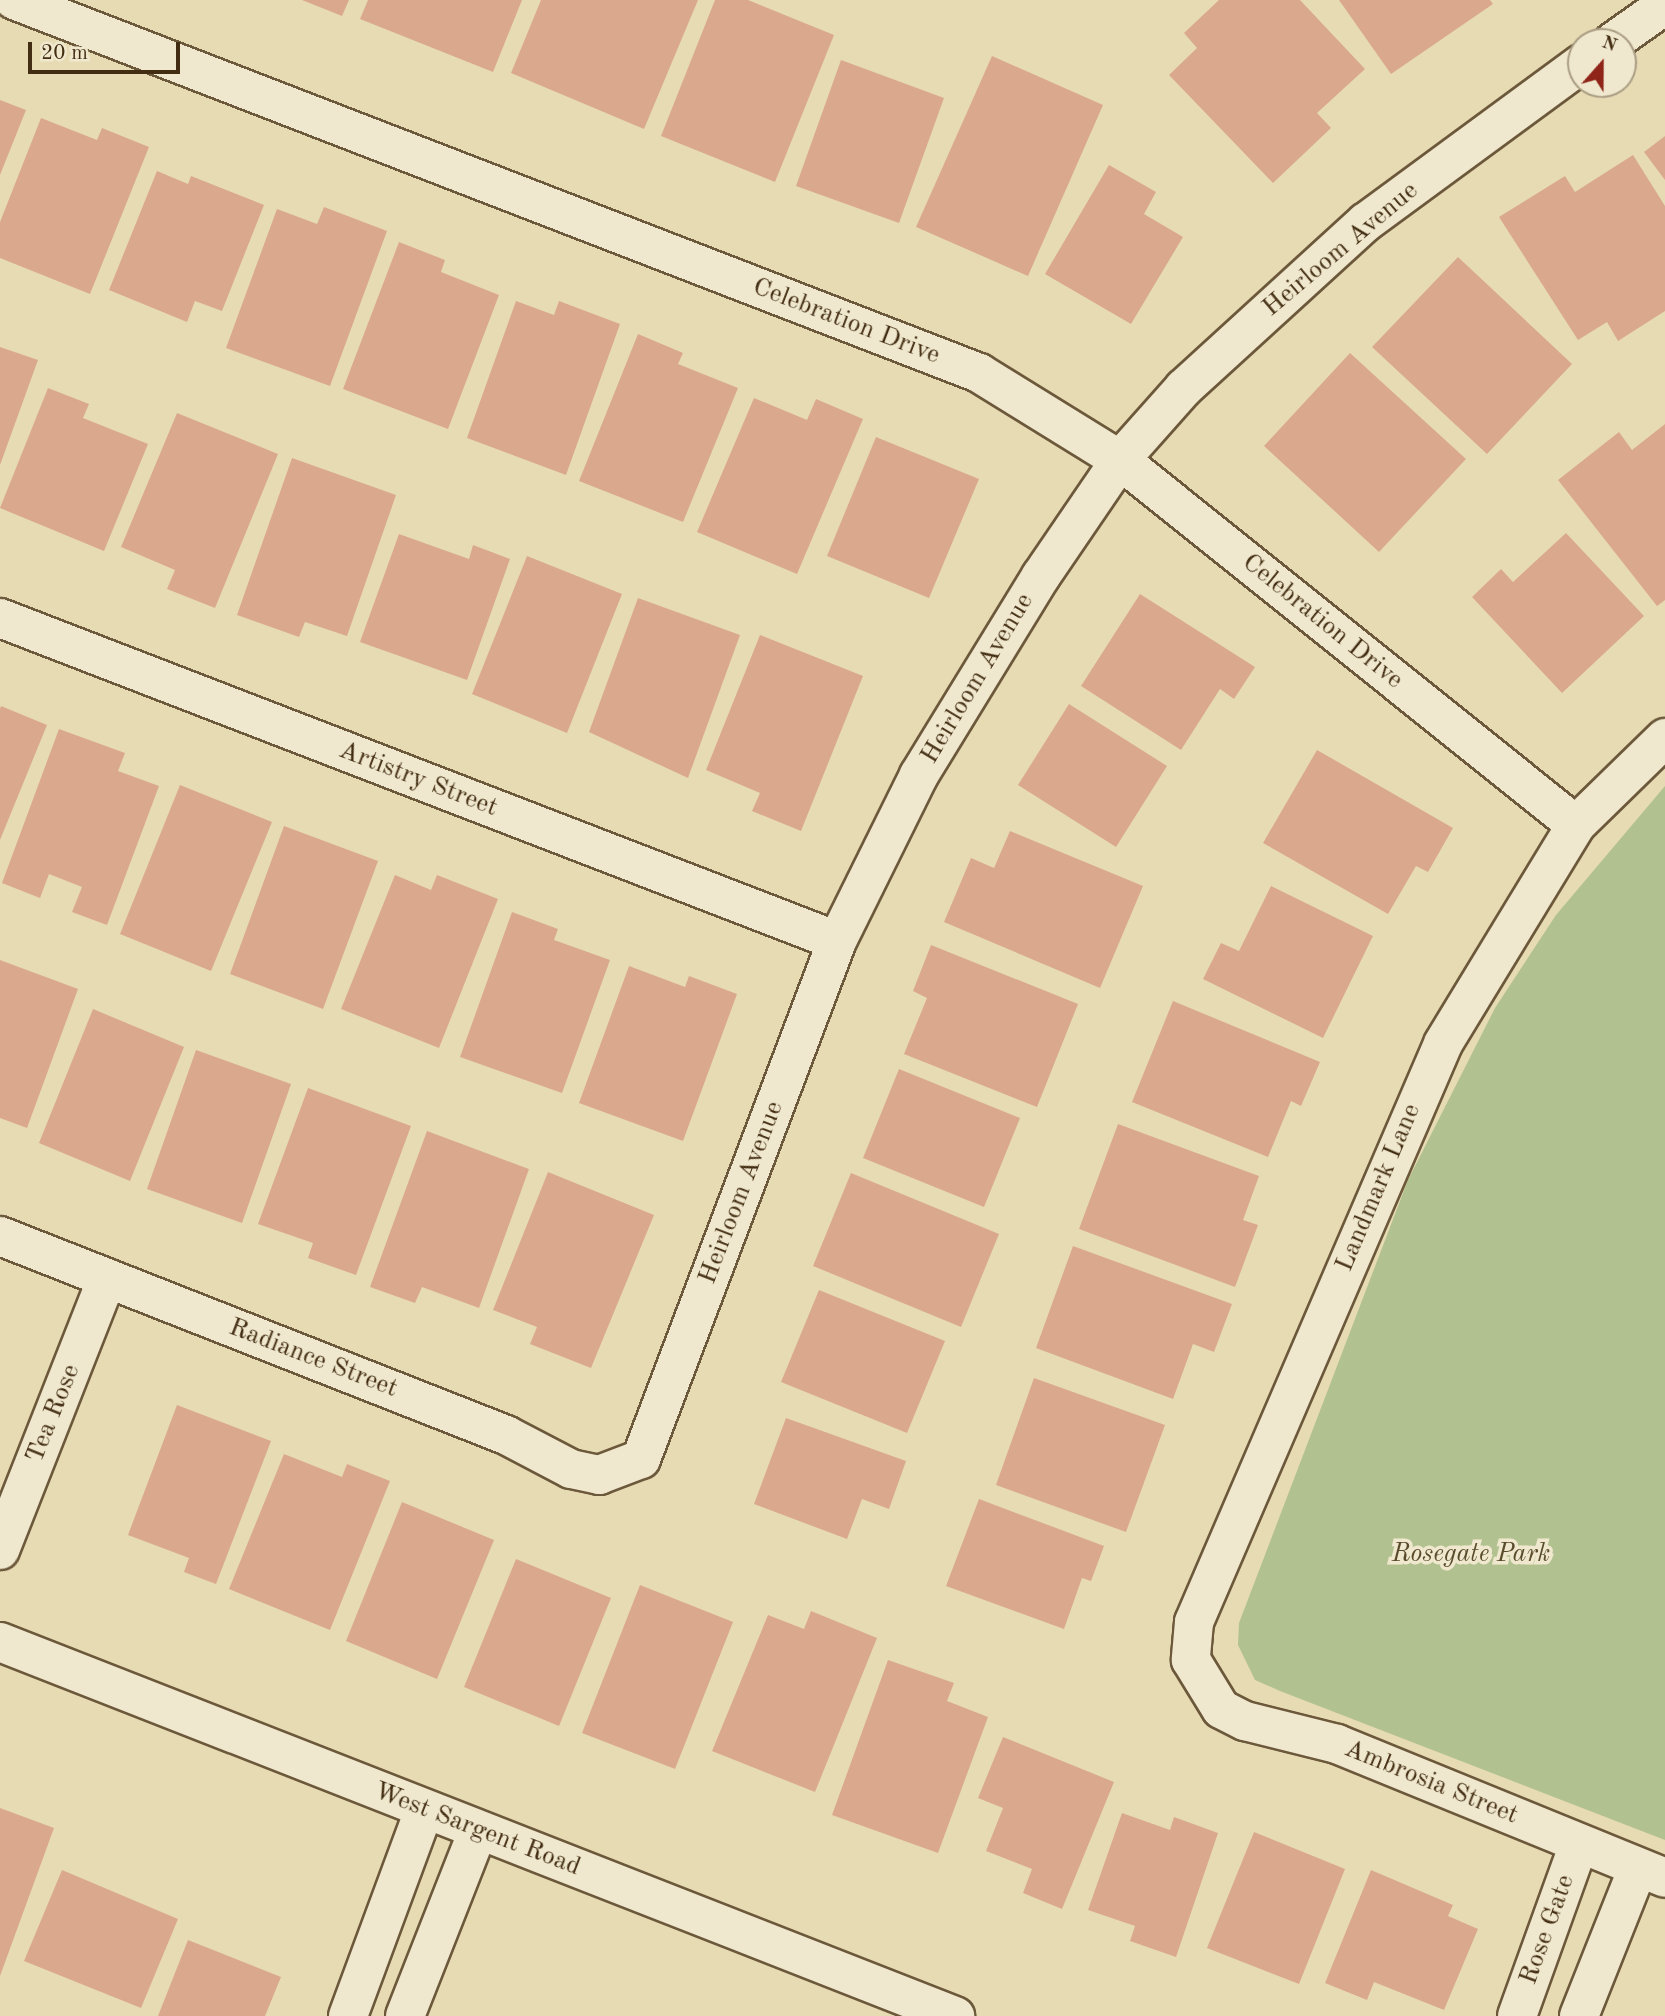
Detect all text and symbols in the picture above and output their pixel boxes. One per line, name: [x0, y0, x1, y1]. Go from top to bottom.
scale bar: [32, 28, 184, 72]
north arrow: [1567, 28, 1637, 98]
text: N: [1599, 33, 1619, 56]
text: 20 m: [41, 43, 88, 64]
street label: Heirloom Avenue: [1257, 176, 1425, 324]
street label: Celebration Drive: [748, 272, 944, 372]
street label: Celebration Drive: [1235, 548, 1409, 696]
street label: Heirloom Avenue: [915, 588, 1041, 770]
street label: Artistry Street: [334, 735, 502, 825]
street label: Heirloom Avenue: [693, 1097, 791, 1289]
street label: Landmark Lane: [1330, 1099, 1428, 1277]
street label: Radiance Street: [224, 1312, 402, 1406]
street label: Tea Rose: [20, 1360, 88, 1468]
park label: Rosegate Park: [1392, 1539, 1550, 1571]
street label: Ambrosia Street: [1340, 1734, 1522, 1832]
street label: West Sargent Road: [369, 1776, 585, 1884]
street label: Rose Gate: [1514, 1871, 1582, 1989]

